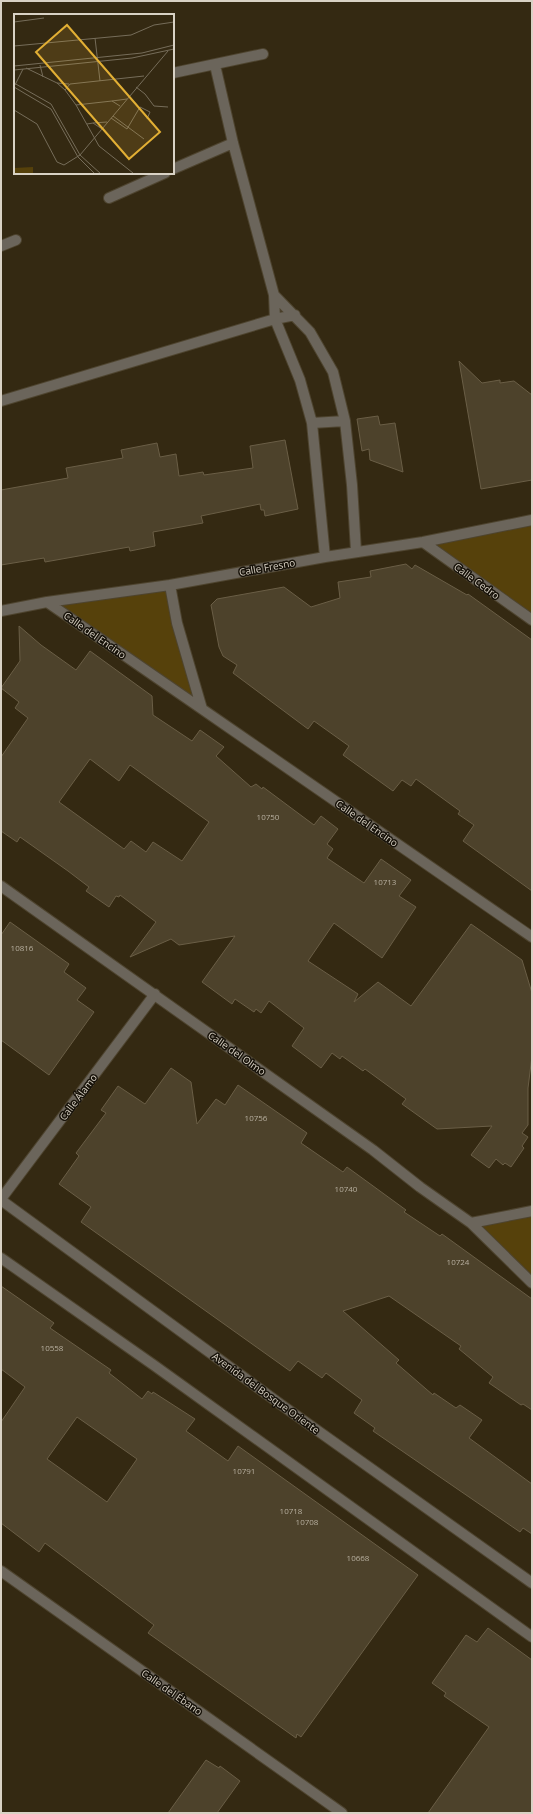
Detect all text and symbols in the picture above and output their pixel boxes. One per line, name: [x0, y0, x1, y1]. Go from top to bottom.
inset map: [14, 14, 174, 174]
street label: Calle Fresno: [238, 555, 296, 579]
street label: Calle Cedro: [451, 560, 503, 602]
street label: Calle del Encino: [61, 608, 129, 662]
street label: Calle del Encino: [333, 796, 401, 850]
house number: 10750: [257, 811, 280, 822]
house number: 10713: [374, 876, 397, 887]
house number: 10816: [11, 942, 34, 953]
street label: Calle del Olmo: [205, 1028, 269, 1078]
street label: Calle Álamo: [56, 1071, 100, 1123]
house number: 10756: [245, 1112, 268, 1123]
house number: 10740: [335, 1183, 358, 1194]
house number: 10724: [447, 1256, 470, 1267]
house number: 10558: [41, 1342, 64, 1353]
street label: Avenida del Bosque Oriente: [209, 1349, 323, 1437]
house number: 10791: [233, 1465, 255, 1476]
house number: 10718: [280, 1505, 303, 1516]
house number: 10708: [296, 1516, 319, 1527]
house number: 10668: [347, 1552, 370, 1563]
street label: Calle del Ébano: [139, 1666, 205, 1718]

